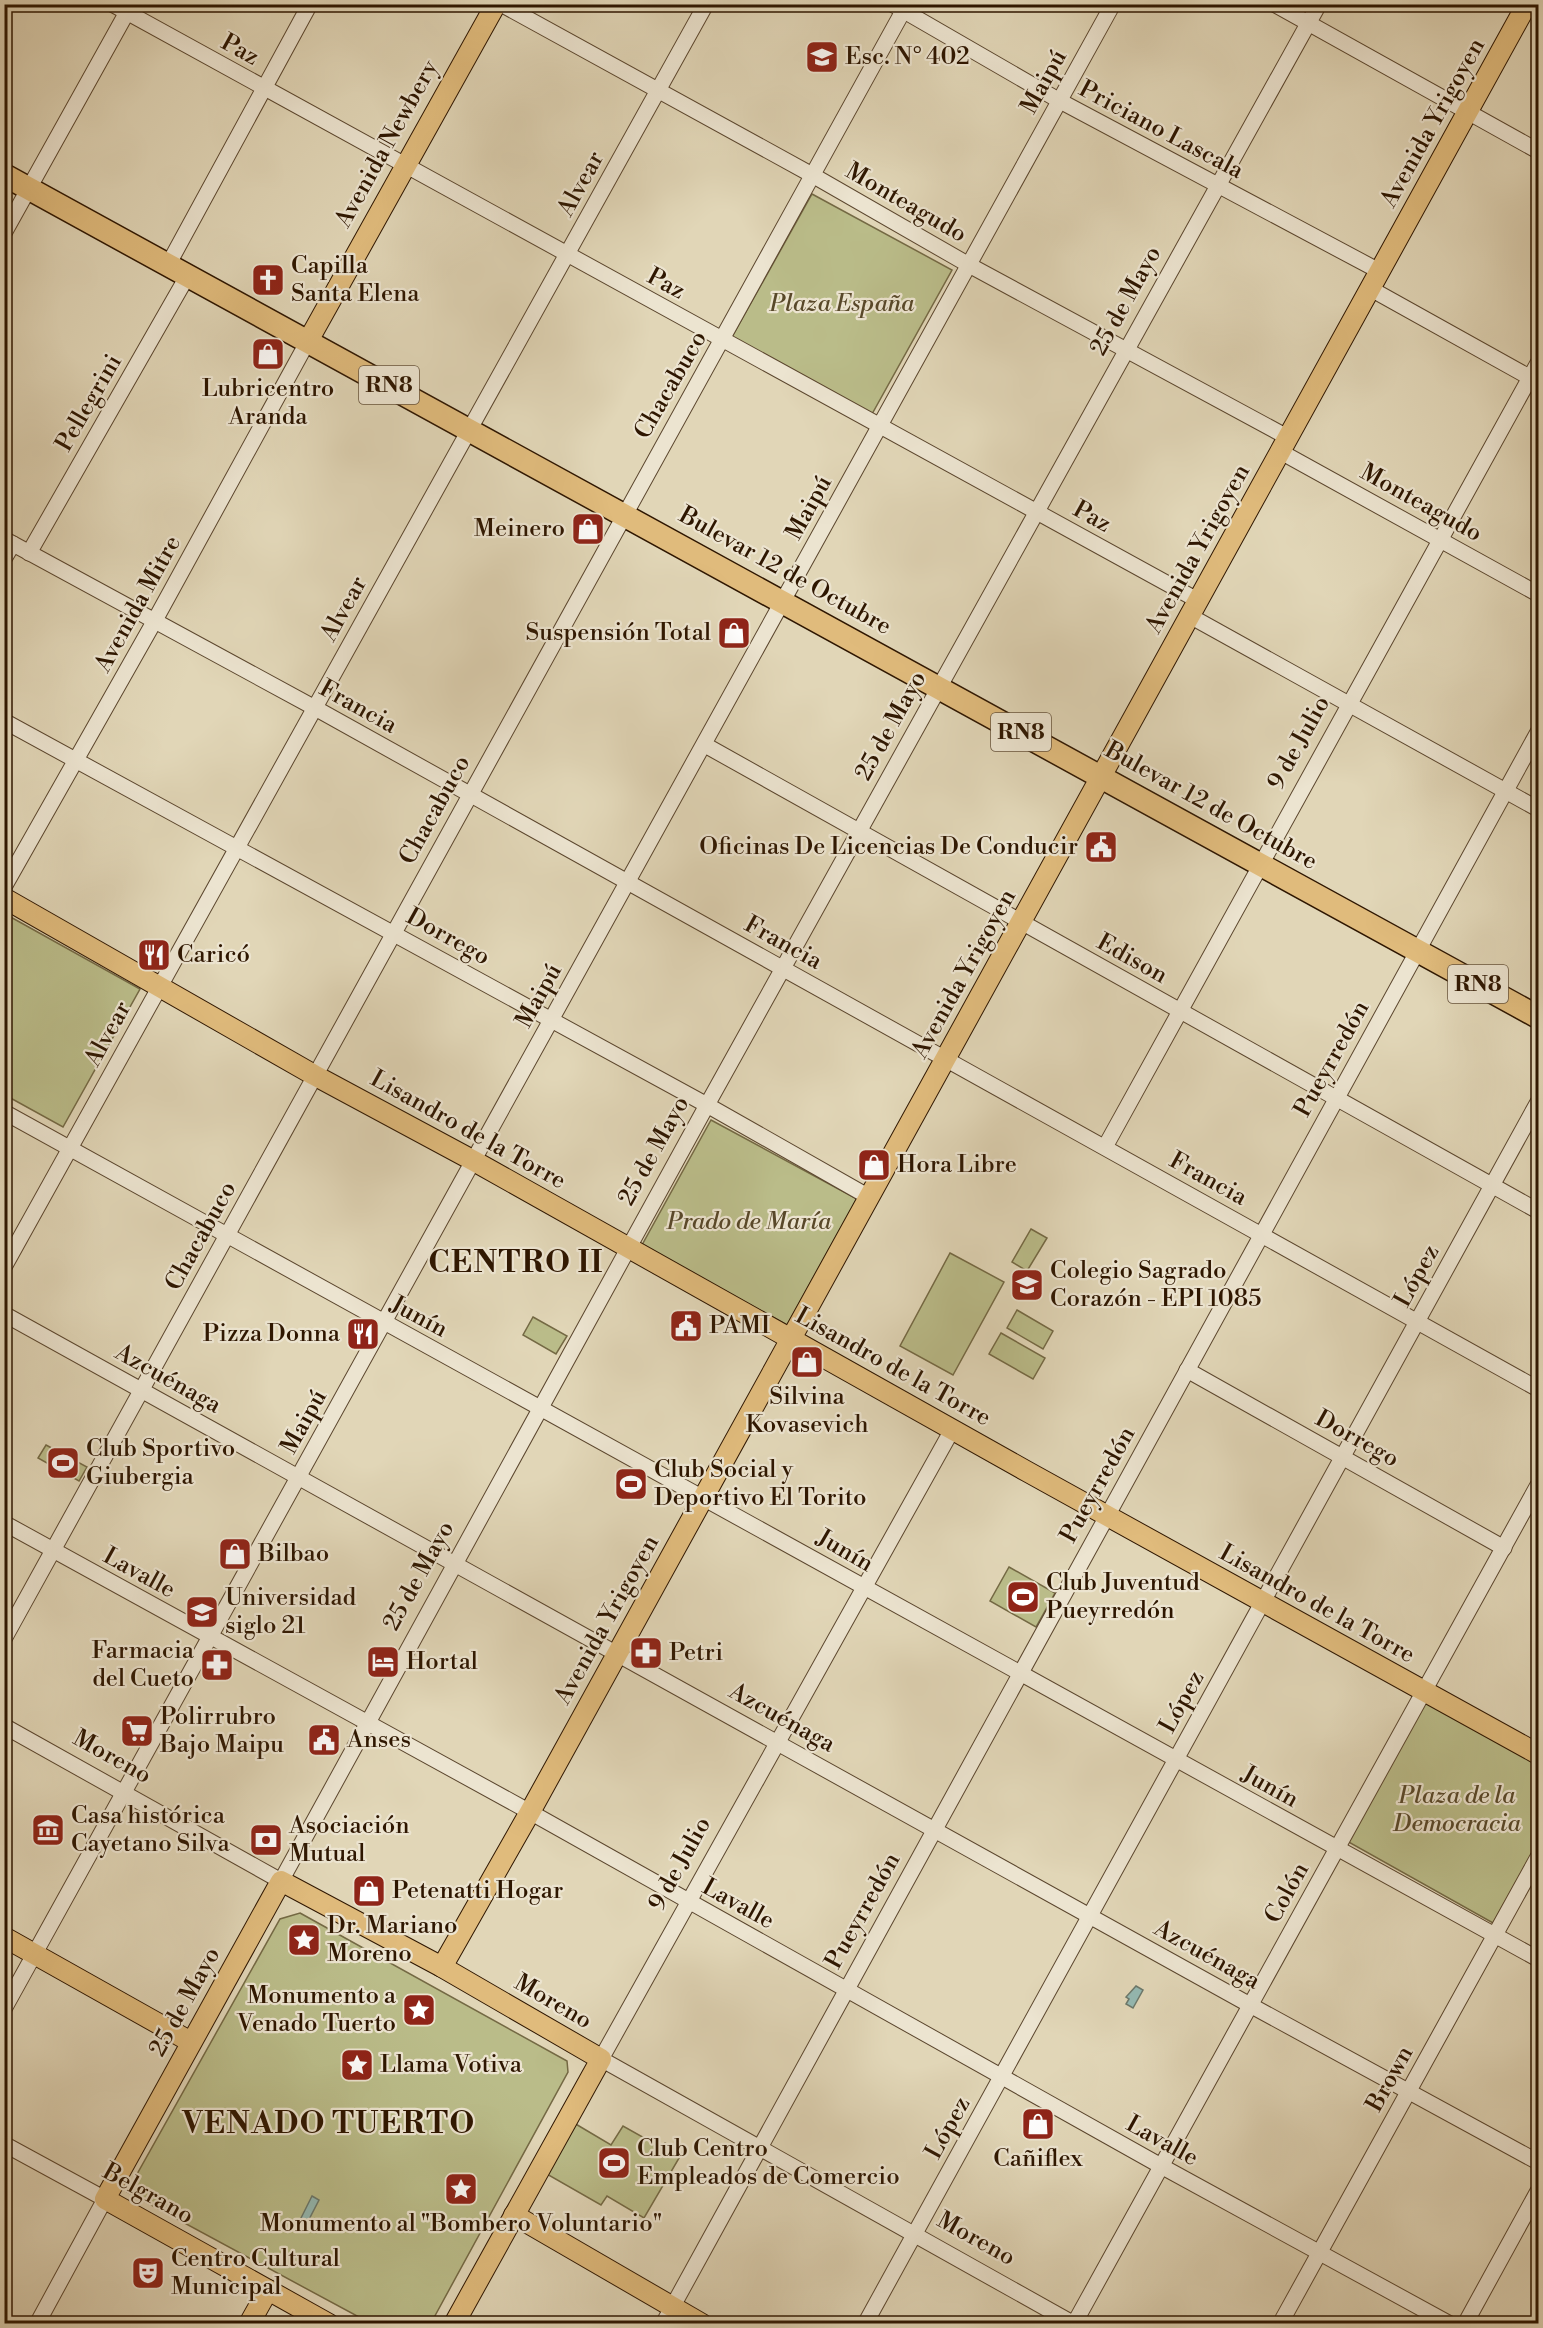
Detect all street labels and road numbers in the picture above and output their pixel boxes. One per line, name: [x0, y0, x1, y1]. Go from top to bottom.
street label: Paz: [216, 27, 264, 73]
street label: Avenida Yrigoyen: [1374, 33, 1492, 214]
street label: Maipú: [1014, 44, 1074, 119]
street label: Avenida Newbery: [328, 55, 446, 234]
street label: Priciano Lascala: [1074, 74, 1249, 186]
street label: Alvear: [550, 146, 611, 223]
street label: Monteagudo: [840, 156, 972, 250]
street label: 25 de Mayo: [1084, 241, 1168, 361]
street label: Paz: [642, 262, 690, 306]
street label: Chacabuco: [628, 325, 714, 445]
street label: Pellegrini: [49, 349, 129, 457]
road number: RN8: [359, 366, 419, 404]
street label: Monteagudo: [1355, 457, 1487, 549]
street label: Avenida Yrigoyen: [1139, 459, 1257, 640]
street label: Maipú: [779, 470, 839, 545]
street label: Paz: [1068, 494, 1116, 540]
street label: Bulevar 12 de Octubre: [673, 500, 896, 642]
street label: Avenida Mitre: [88, 530, 188, 678]
street label: Alvear: [313, 571, 374, 648]
street label: 25 de Mayo: [849, 666, 933, 786]
street label: Francia: [314, 673, 403, 741]
street label: 9 de Julio: [1261, 691, 1337, 795]
road number: RN8: [991, 713, 1051, 751]
street label: Bulevar 12 de Octubre: [1099, 735, 1322, 877]
street label: Chacabuco: [393, 750, 477, 870]
street label: Avenida Yrigoyen: [905, 884, 1023, 1065]
street label: Dorrego: [401, 902, 495, 972]
street label: Francia: [739, 909, 828, 977]
street label: Edison: [1091, 927, 1173, 991]
street label: Maipú: [509, 958, 569, 1033]
road number: RN8: [1448, 965, 1508, 1003]
street label: Alvear: [77, 996, 138, 1073]
street label: Pueyrredón: [1288, 996, 1376, 1122]
street label: Lisandro de la Torre: [365, 1064, 571, 1196]
street label: 25 de Mayo: [612, 1091, 696, 1211]
street label: Francia: [1164, 1145, 1253, 1213]
street label: Chacabuco: [159, 1176, 243, 1296]
street label: López: [1388, 1239, 1446, 1313]
street label: Junín: [384, 1289, 453, 1344]
street label: Lisandro de la Torre: [790, 1301, 996, 1433]
street label: Azcuénaga: [109, 1337, 227, 1421]
street label: Maipú: [274, 1384, 334, 1459]
street label: Dorrego: [1310, 1404, 1404, 1474]
street label: Pueyrredón: [1054, 1422, 1142, 1548]
street label: 25 de Mayo: [377, 1516, 461, 1636]
street label: Junín: [810, 1522, 879, 1579]
street label: Avenida Yrigoyen: [548, 1530, 666, 1711]
street label: Lisandro de la Torre: [1214, 1538, 1420, 1670]
street label: Lavalle: [98, 1541, 180, 1605]
street label: López: [1153, 1665, 1211, 1739]
street label: Azcuénaga: [723, 1676, 841, 1760]
street label: Moreno: [68, 1723, 156, 1791]
street label: Junín: [1235, 1759, 1304, 1815]
street label: 9 de Julio: [642, 1812, 718, 1916]
street label: Pueyrredón: [819, 1848, 907, 1974]
street label: Colón: [1258, 1857, 1316, 1929]
street label: Lavalle: [697, 1872, 779, 1936]
street label: Azcuénaga: [1148, 1913, 1266, 1997]
street label: 25 de Mayo: [143, 1942, 227, 2062]
street label: Moreno: [509, 1968, 597, 2036]
street label: Brown: [1359, 2041, 1420, 2118]
street label: López: [919, 2091, 977, 2165]
street label: Lavalle: [1121, 2109, 1203, 2173]
street label: Belgrano: [96, 2156, 199, 2231]
street label: Moreno: [932, 2205, 1020, 2273]

